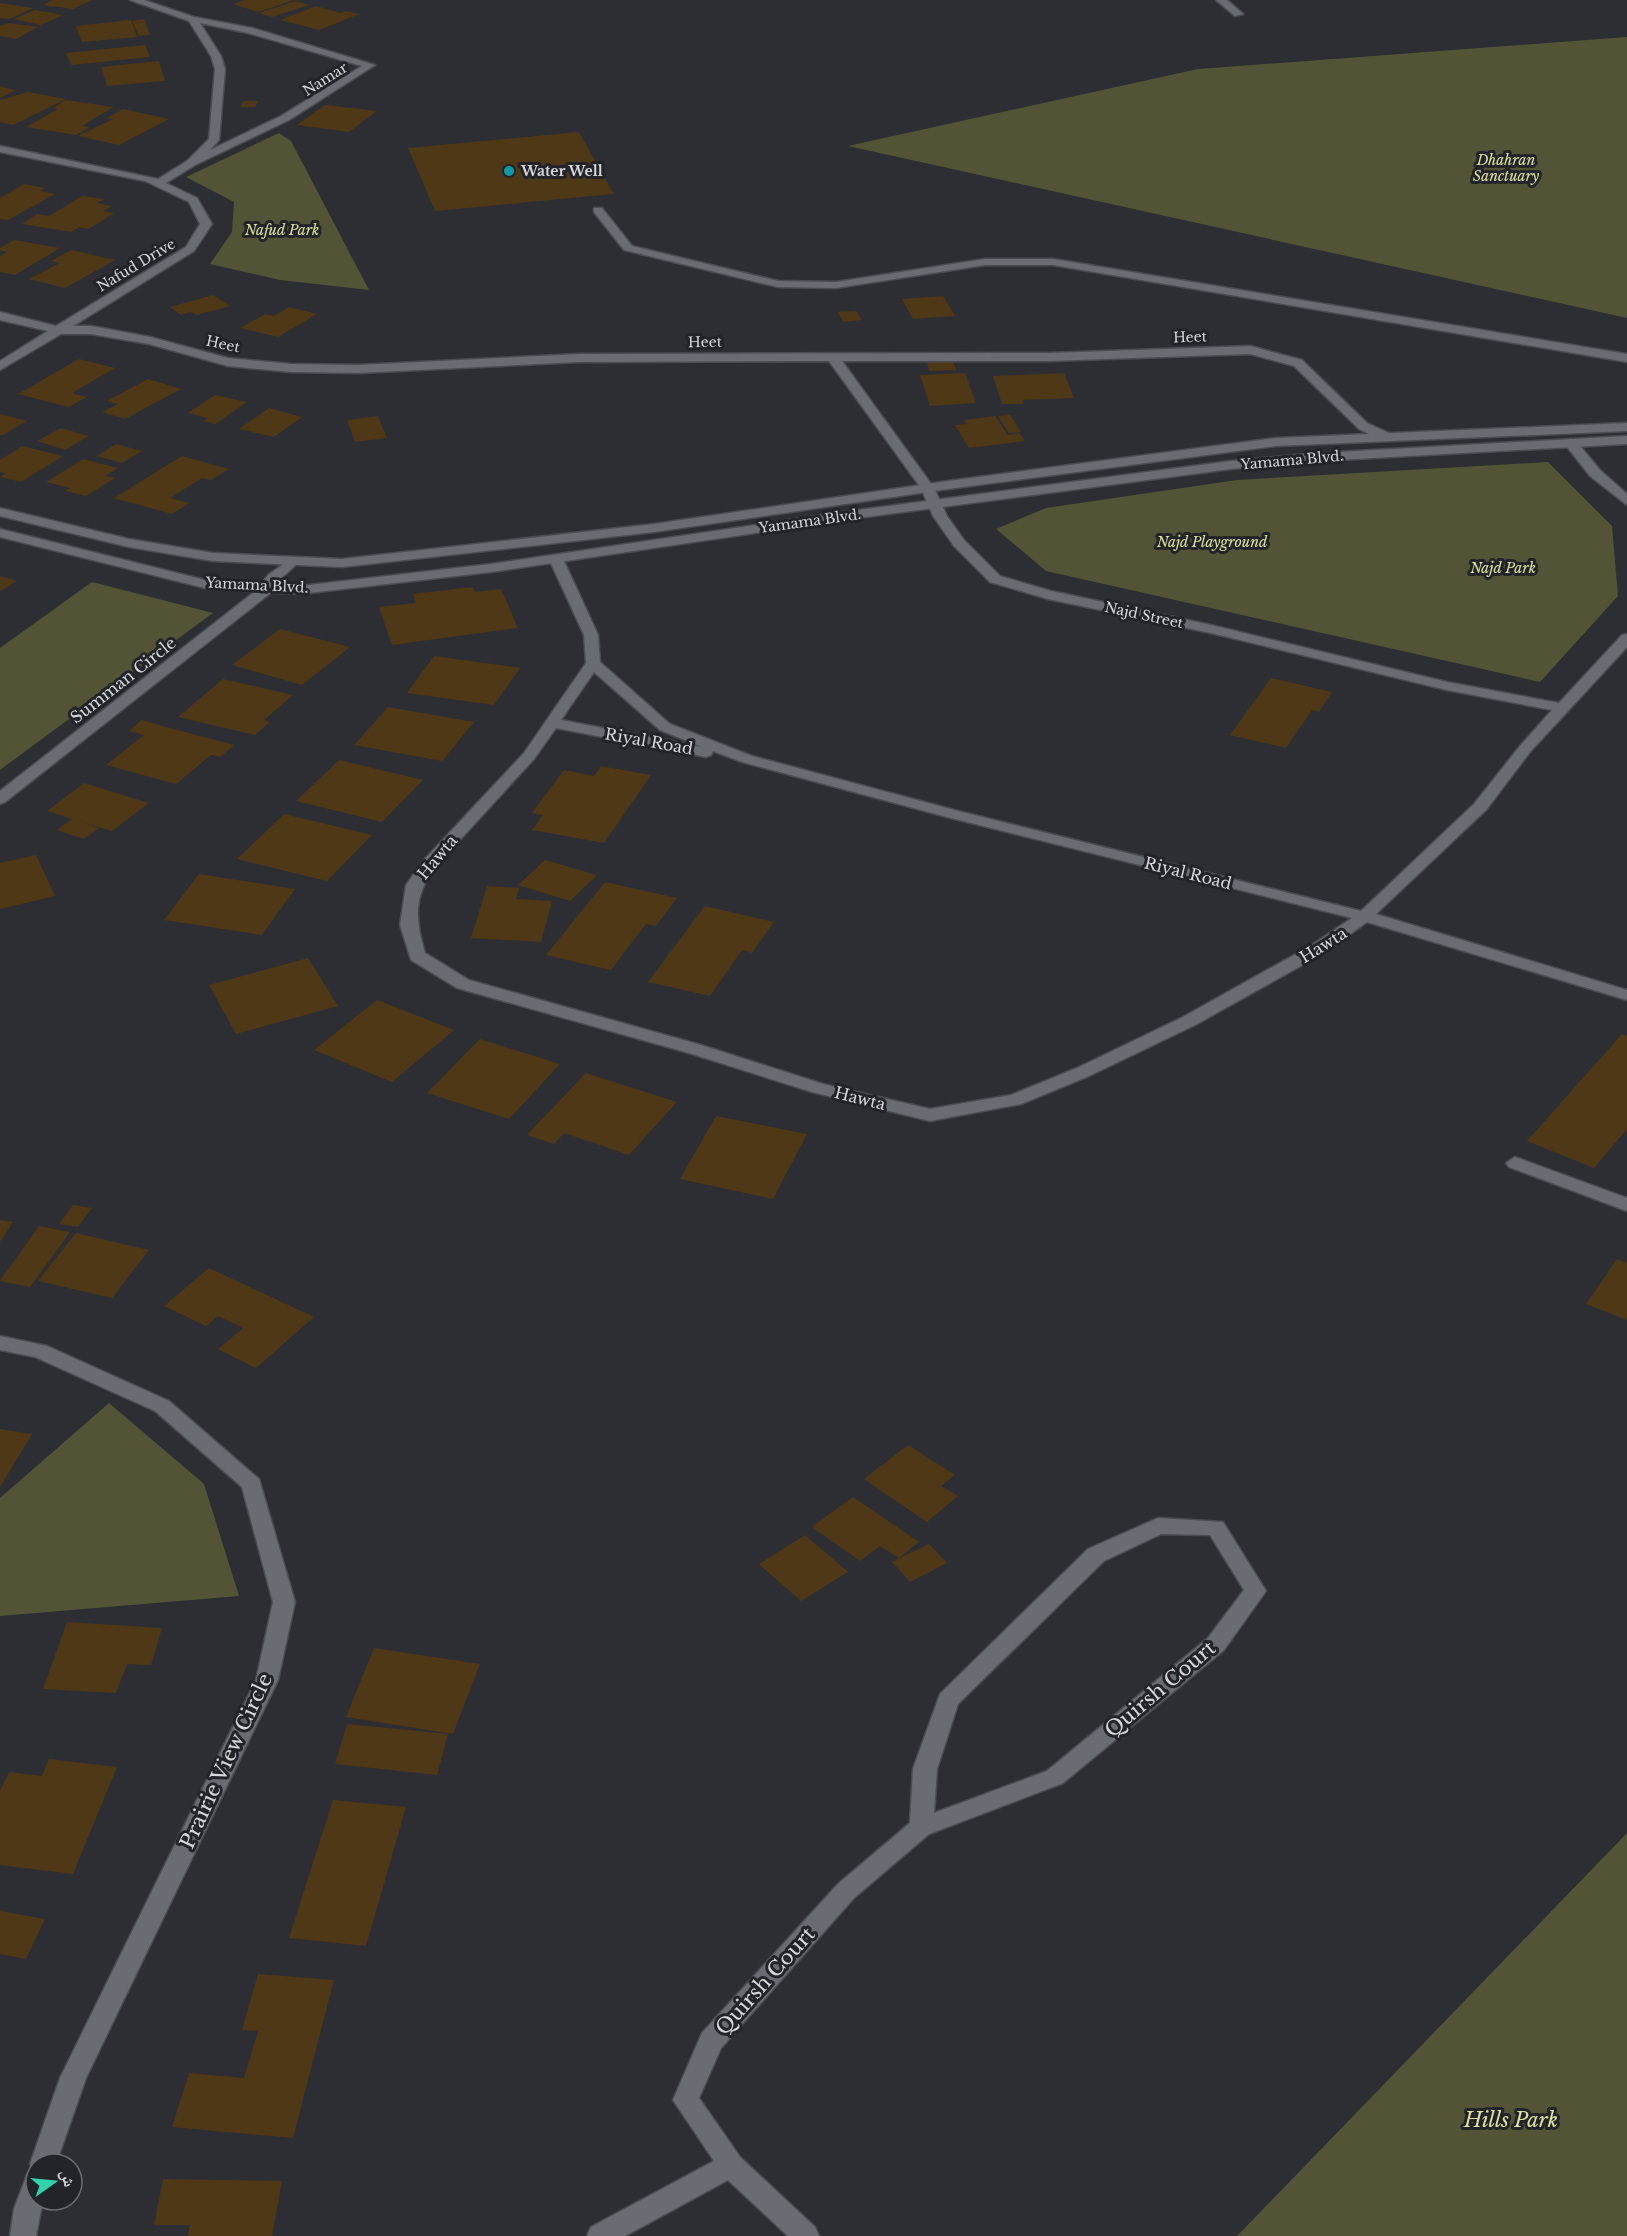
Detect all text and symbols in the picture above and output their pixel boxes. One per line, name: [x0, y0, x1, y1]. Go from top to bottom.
street label: Namar: [299, 58, 351, 100]
park label: Dhahran Sanctuary: [1473, 151, 1540, 185]
place label: Water Well: [520, 162, 603, 180]
marker: Water Well: [502, 164, 516, 178]
park label: Nafud Park: [244, 221, 319, 239]
street label: Nafud Drive: [93, 234, 179, 296]
street label: Heet: [1173, 327, 1208, 347]
street label: Heet: [205, 332, 242, 356]
street label: Heet: [688, 333, 723, 351]
street label: Yamama Blvd.: [1239, 447, 1344, 474]
street label: Yamama Blvd.: [757, 505, 862, 537]
park label: Najd Playground: [1156, 533, 1268, 551]
park label: Najd Park: [1469, 559, 1536, 577]
street label: Yamama Blvd.: [204, 573, 309, 597]
street label: Najd Street: [1103, 598, 1186, 632]
street label: Summan Circle: [66, 633, 180, 727]
street label: Riyal Road: [603, 723, 695, 759]
street label: Hawta: [413, 831, 461, 883]
street label: Riyal Road: [1142, 852, 1234, 894]
street label: Hawta: [1296, 923, 1350, 967]
street label: Hawta: [832, 1082, 888, 1114]
street label: Quirsh Court: [1100, 1636, 1220, 1742]
street label: Prairie View Circle: [175, 1670, 277, 1852]
street label: Quirsh Court: [710, 1922, 820, 2040]
park label: Hills Park: [1463, 2108, 1558, 2132]
north arrow: [24, 2152, 84, 2212]
text: ش: [57, 2167, 80, 2189]

